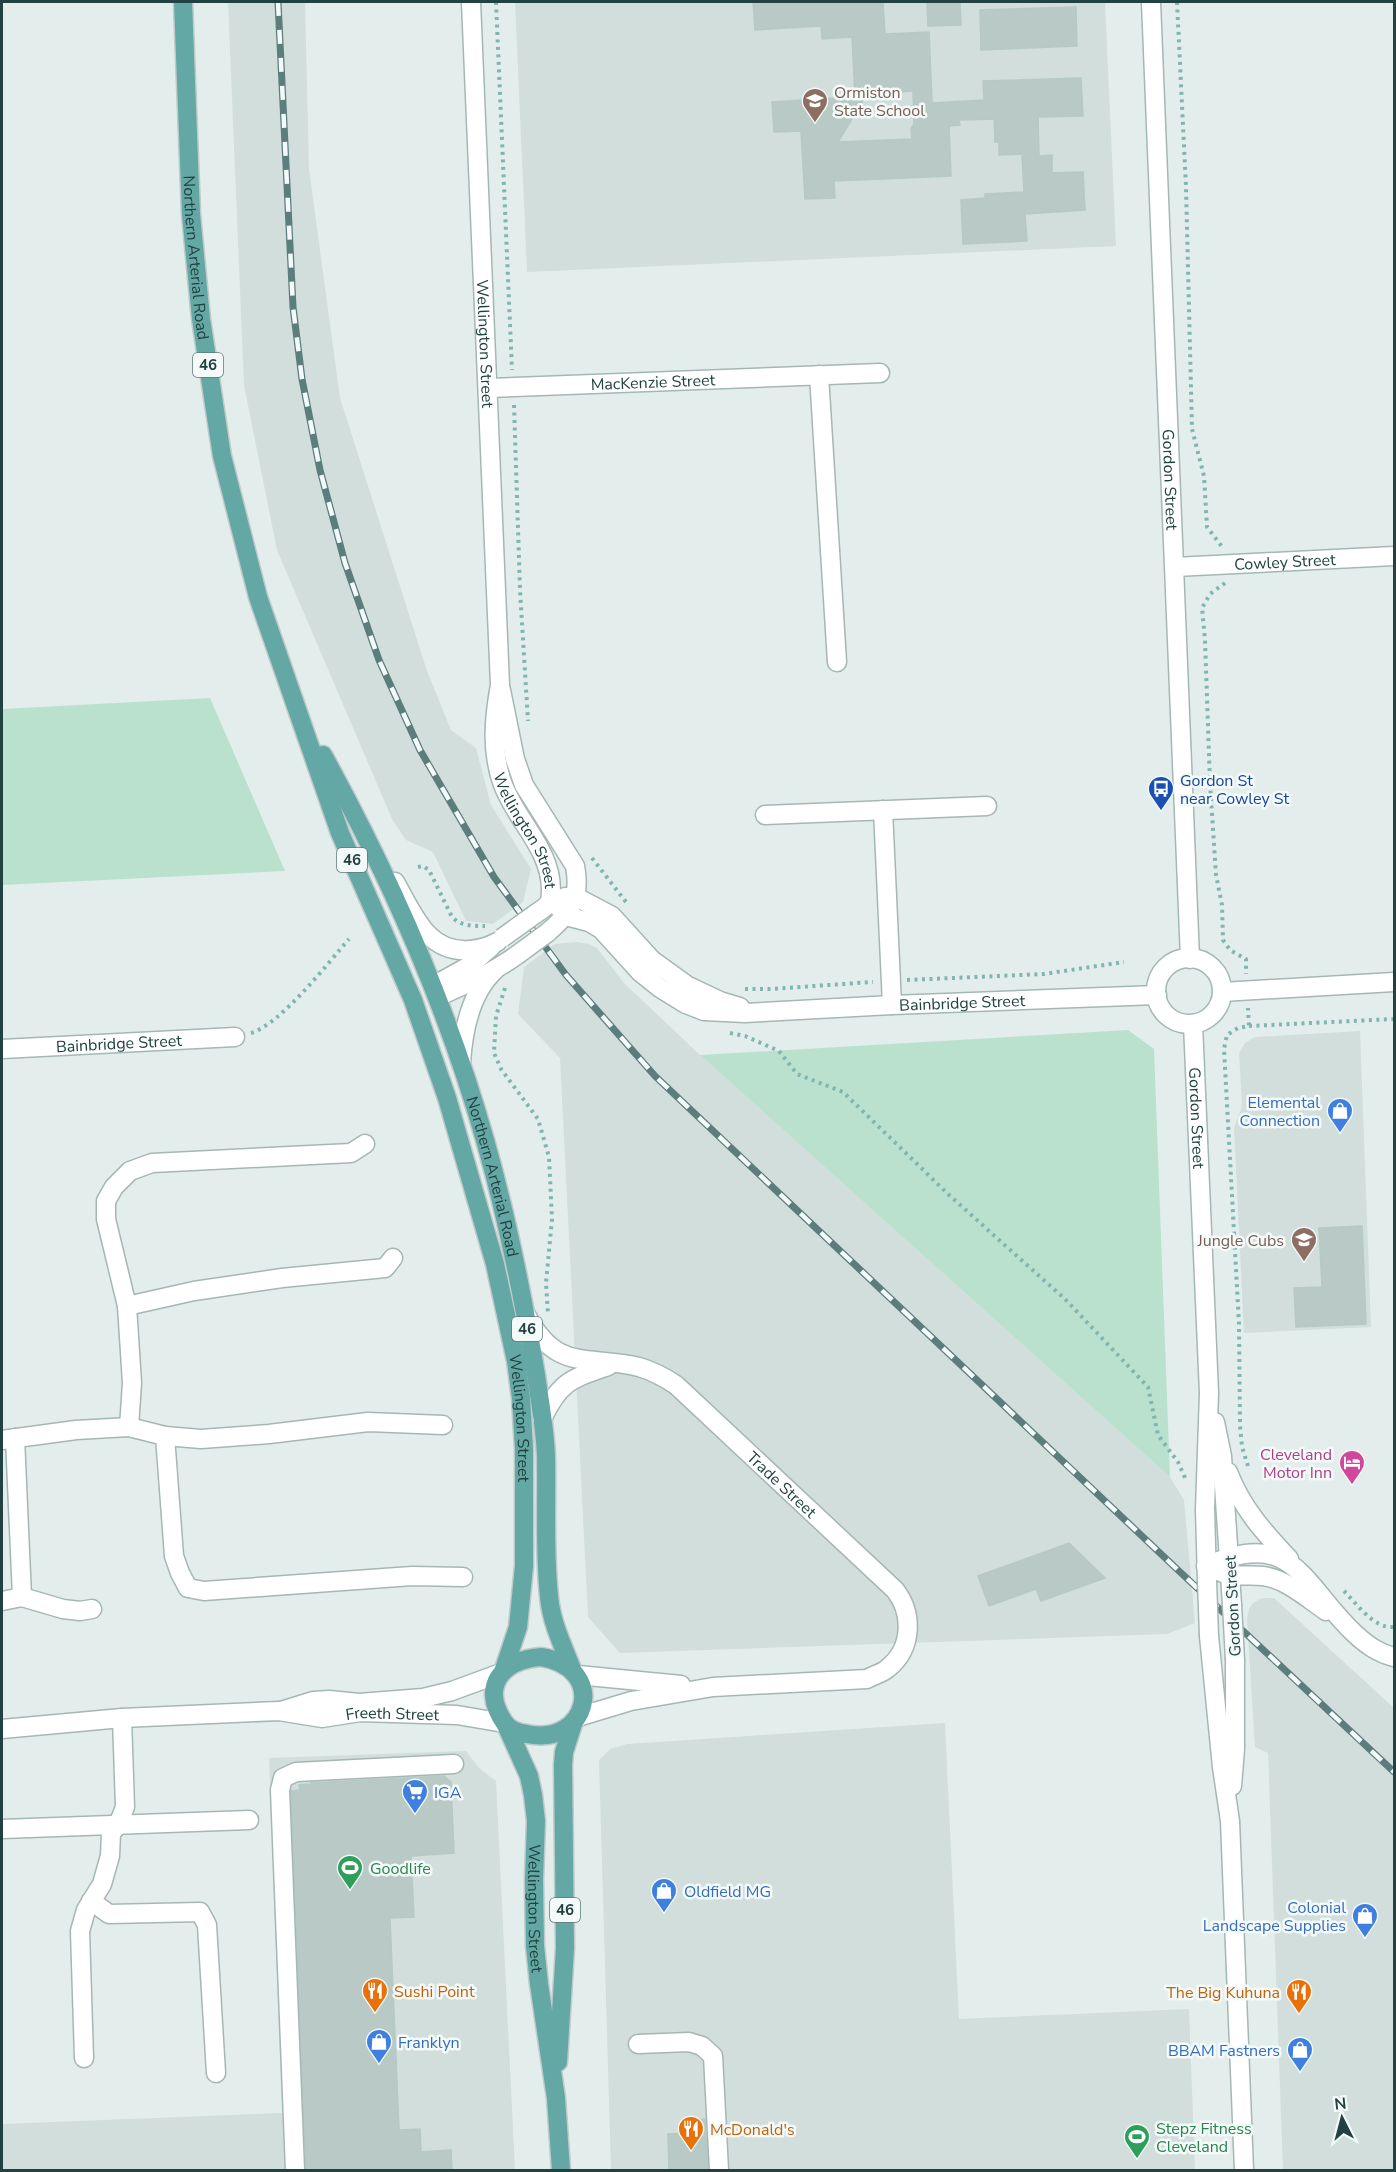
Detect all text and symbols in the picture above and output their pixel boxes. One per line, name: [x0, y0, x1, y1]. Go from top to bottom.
place label: Ormiston State School: [834, 82, 925, 122]
school or university icon: Ormiston State School: [800, 86, 830, 124]
street label: Northern Arterial Road: [178, 175, 214, 341]
street label: Wellington Street: [471, 279, 498, 409]
road number: 46: [193, 353, 223, 377]
street label: MacKenzie Street: [590, 369, 716, 396]
street label: Gordon Street: [1156, 429, 1183, 531]
street label: Cowley Street: [1234, 549, 1337, 576]
street label: Wellington Street: [487, 769, 561, 890]
place label: Gordon St near Cowley St: [1180, 770, 1290, 810]
bus stop icon: Gordon St near Cowley St: [1146, 774, 1176, 812]
road number: 46: [337, 848, 367, 872]
street label: Bainbridge Street: [899, 990, 1026, 1017]
street label: Bainbridge Street: [55, 1030, 183, 1058]
street label: Gordon Street: [1183, 1067, 1209, 1169]
place label: Elemental Connection: [1239, 1092, 1320, 1132]
street label: Northern Arterial Road: [461, 1094, 524, 1259]
shop icon: Elemental Connection: [1325, 1096, 1355, 1134]
school or university icon: Jungle Cubs: [1289, 1225, 1319, 1263]
place label: Jungle Cubs: [1197, 1230, 1284, 1252]
road number: 46: [512, 1317, 542, 1341]
street label: Wellington Street: [503, 1353, 534, 1482]
place label: Cleveland Motor Inn: [1260, 1444, 1332, 1484]
street label: Trade Street: [742, 1447, 821, 1523]
hotel icon: Cleveland Motor Inn: [1337, 1448, 1367, 1486]
street label: Gordon Street: [1219, 1554, 1247, 1657]
street label: Freeth Street: [344, 1702, 440, 1726]
supermarket icon: IGA: [400, 1777, 430, 1815]
place label: IGA: [434, 1782, 462, 1804]
street label: Wellington Street: [522, 1844, 548, 1974]
sports icon: Goodlife: [335, 1853, 365, 1891]
place label: Goodlife: [370, 1858, 431, 1880]
shop icon: Oldfield MG: [649, 1876, 679, 1914]
place label: Oldfield MG: [684, 1881, 771, 1903]
place label: Colonial Landscape Supplies: [1203, 1897, 1346, 1937]
road number: 46: [550, 1898, 580, 1922]
shop icon: Colonial Landscape Supplies: [1350, 1901, 1380, 1939]
restaurant icon: Sushi Point: [360, 1976, 390, 2014]
restaurant icon: The Big Kuhuna: [1284, 1977, 1314, 2015]
place label: Sushi Point: [394, 1981, 475, 2003]
place label: The Big Kuhuna: [1166, 1982, 1280, 2004]
shop icon: Franklyn: [364, 2027, 394, 2065]
place label: Franklyn: [398, 2032, 460, 2054]
shop icon: BBAM Fastners: [1285, 2035, 1315, 2073]
place label: BBAM Fastners: [1168, 2040, 1280, 2062]
north arrow: [1312, 2088, 1372, 2148]
text: N: [1333, 2093, 1348, 2116]
restaurant icon: McDonald's: [676, 2114, 706, 2152]
place label: Stepz Fitness Cleveland: [1156, 2118, 1252, 2158]
place label: McDonald's: [710, 2119, 795, 2141]
sports icon: Stepz Fitness Cleveland: [1122, 2122, 1152, 2160]

